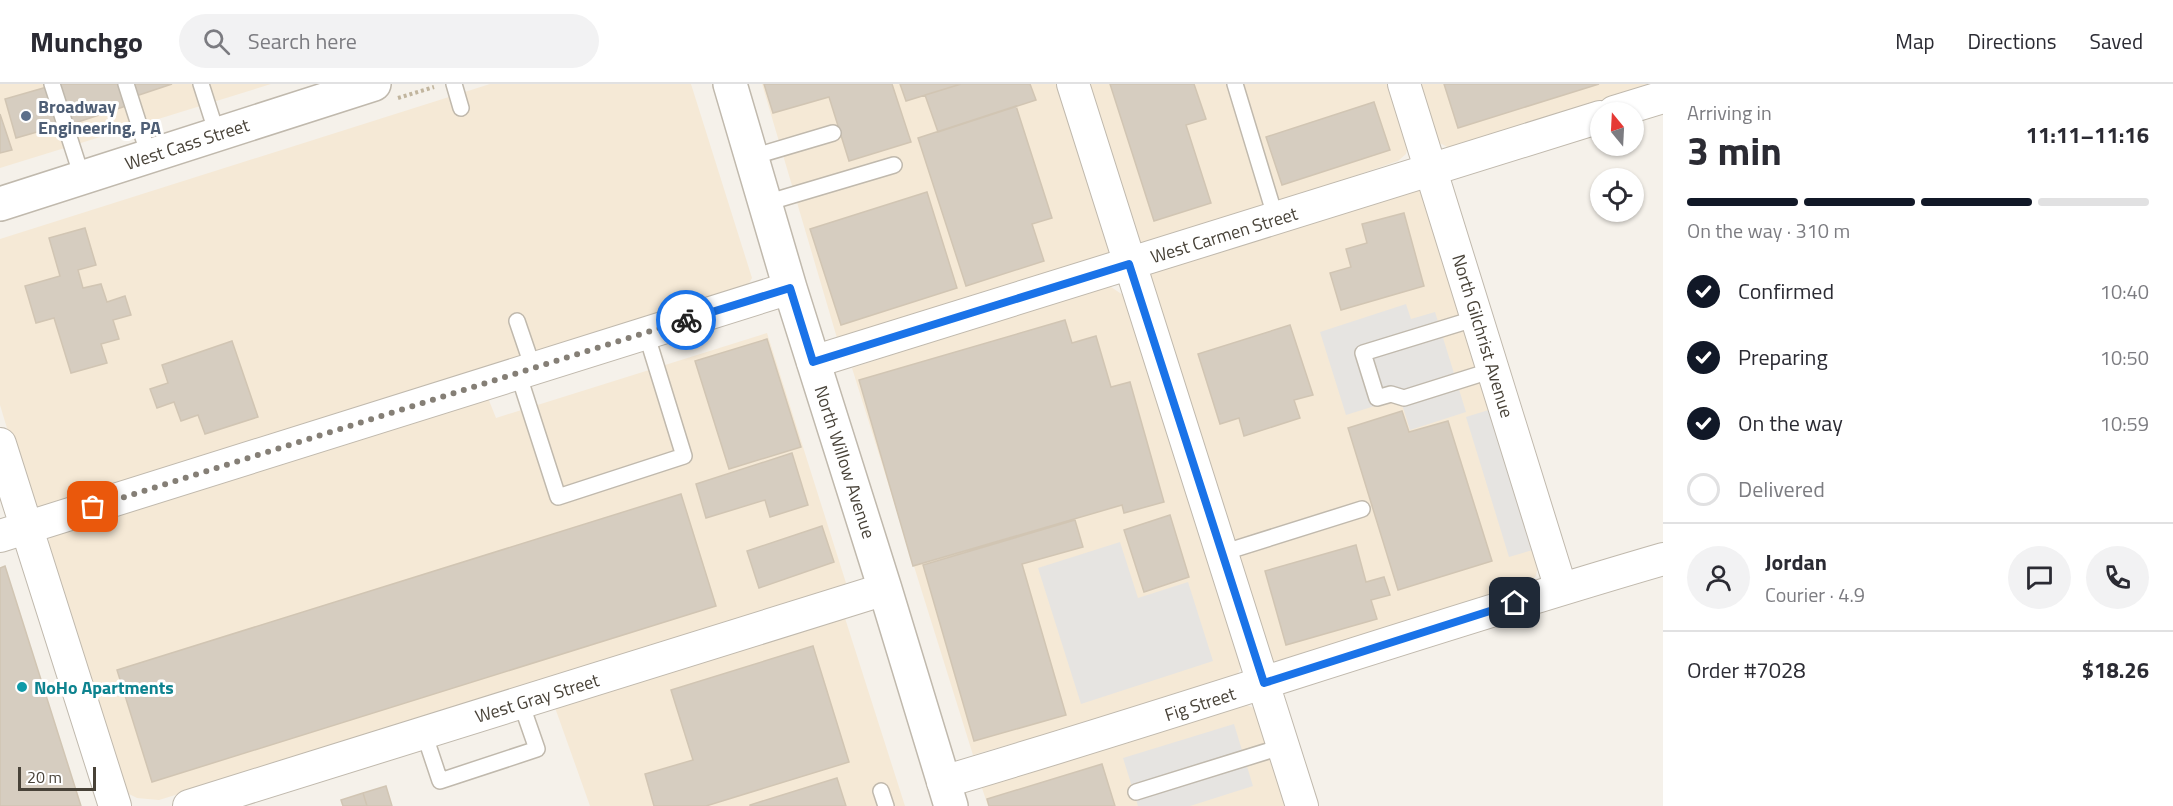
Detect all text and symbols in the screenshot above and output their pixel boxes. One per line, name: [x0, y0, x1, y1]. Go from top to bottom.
search box: [179, 14, 599, 68]
text: Munchgo: [30, 20, 143, 63]
text: Search here: [248, 24, 357, 58]
icon: search: [200, 25, 233, 58]
text: Map: [1895, 25, 1935, 57]
text: Directions: [1968, 25, 2057, 57]
text: Saved: [2090, 25, 2143, 57]
place label: Broadway Engineering, PA: [38, 93, 161, 141]
text: Arriving in: [1687, 97, 1772, 128]
north arrow: [1590, 102, 1644, 156]
map controls: [1590, 102, 1644, 222]
marker: Broadway Engineering, PA: [19, 109, 33, 123]
street label: West Cass Street: [121, 111, 253, 177]
text: 11:11–11:16: [2026, 118, 2149, 152]
text: 3 min: [1687, 121, 1782, 180]
button: locate: [1590, 168, 1644, 222]
street label: West Carmen Street: [1147, 200, 1302, 270]
text: On the way · 310 m: [1687, 215, 1850, 246]
street label: North Gilchrist Avenue: [1445, 251, 1521, 421]
text: Confirmed: [1738, 274, 1834, 308]
icon: check: [1687, 275, 1720, 308]
text: 10:40: [2100, 276, 2149, 307]
courier: [656, 290, 716, 350]
icon: bike: [670, 304, 703, 337]
text: Preparing: [1738, 340, 1828, 374]
icon: check: [1687, 341, 1720, 374]
text: 10:50: [2100, 342, 2149, 373]
street label: North Willow Avenue: [808, 382, 882, 542]
text: On the way: [1738, 406, 1843, 440]
icon: check: [1687, 407, 1720, 440]
text: 10:59: [2100, 408, 2149, 439]
text: Delivered: [1738, 472, 1825, 506]
pin: [67, 481, 118, 532]
icon: bag: [76, 490, 109, 523]
text: Jordan: [1765, 545, 1827, 579]
button: person: [1687, 546, 1750, 609]
button: chat: [2008, 546, 2071, 609]
button: phone: [2086, 546, 2149, 609]
pin: [1489, 577, 1540, 628]
text: Courier · 4.9: [1765, 579, 1865, 610]
icon: home: [1498, 586, 1531, 619]
text: Order #7028: [1687, 653, 1806, 687]
text: $18.26: [2082, 653, 2149, 687]
street label: West Gray Street: [472, 666, 603, 730]
place label: NoHo Apartments: [34, 674, 174, 701]
marker: NoHo Apartments: [15, 680, 29, 694]
street label: Fig Street: [1161, 680, 1240, 728]
scale bar: [18, 764, 96, 792]
text: 20 m: [27, 765, 62, 789]

